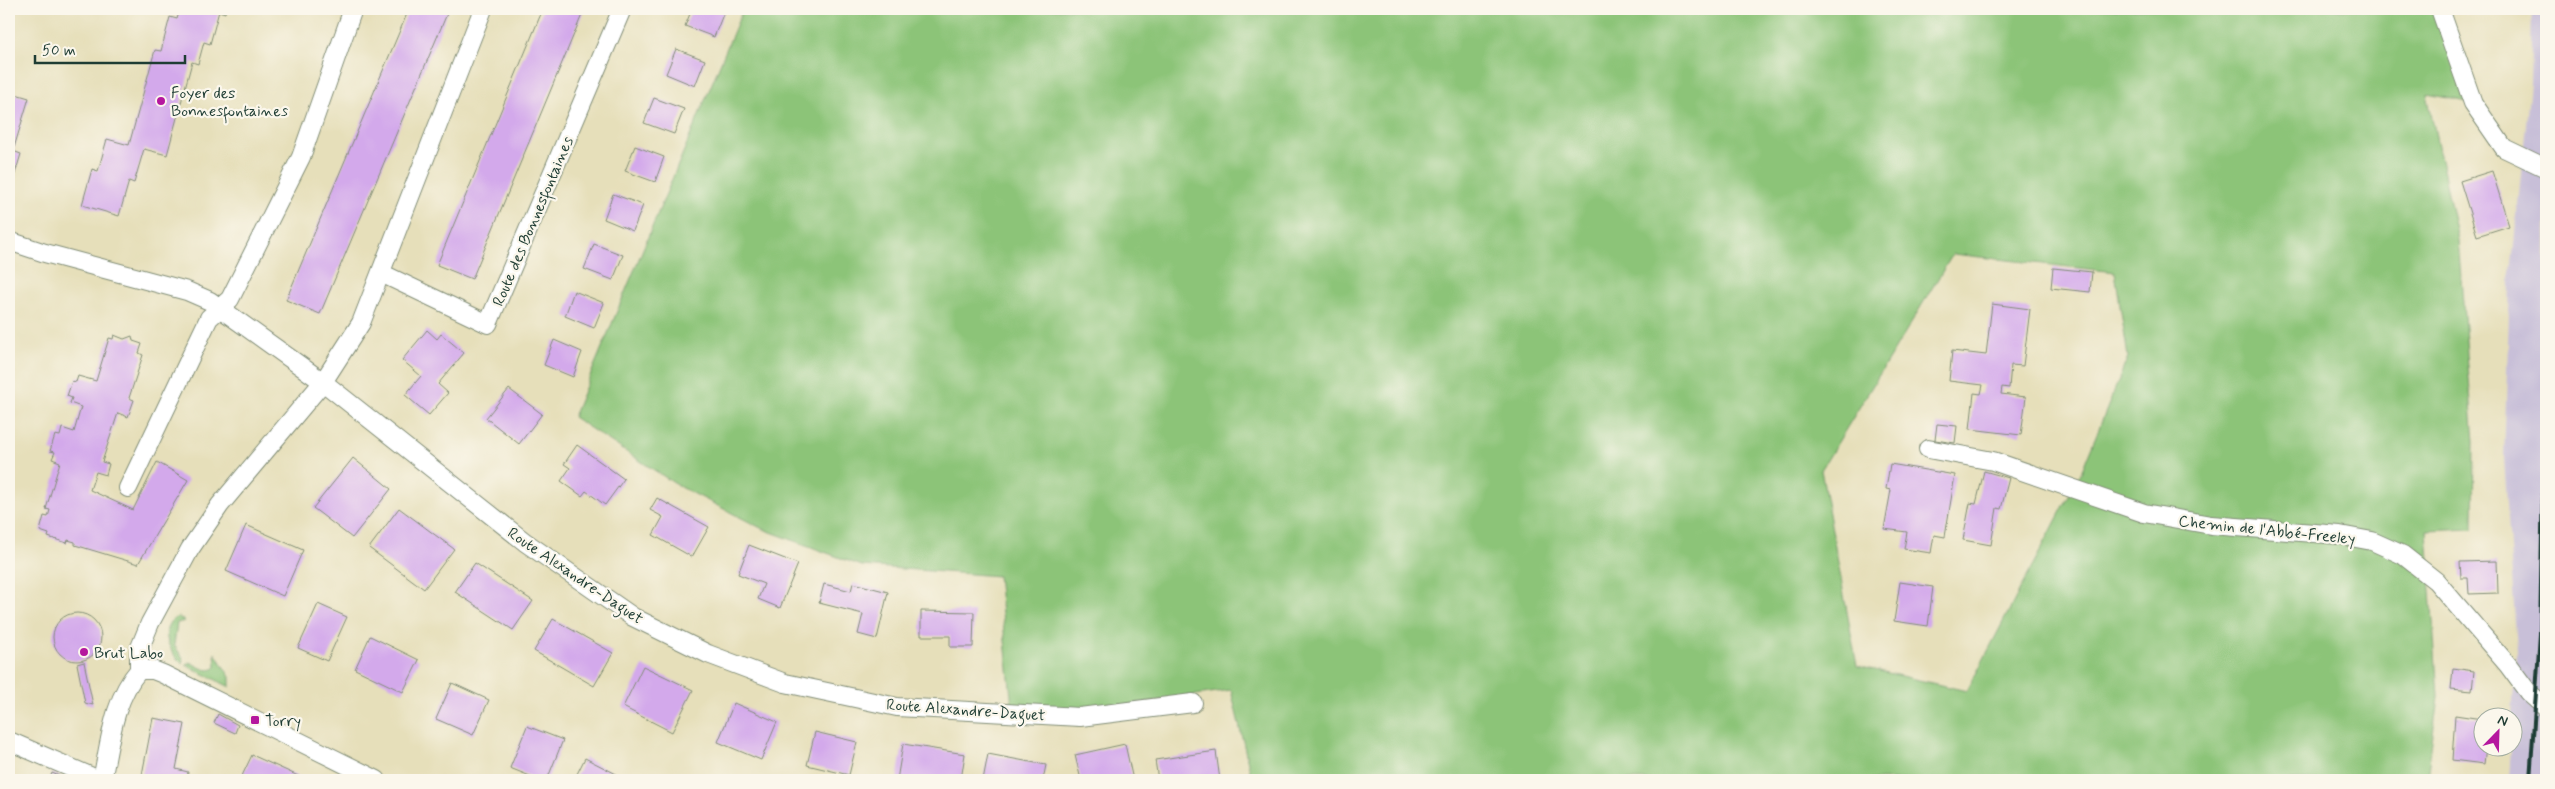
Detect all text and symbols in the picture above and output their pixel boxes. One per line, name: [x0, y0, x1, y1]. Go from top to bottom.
scale bar: [35, 32, 185, 64]
text: 50 m: [42, 41, 76, 61]
place label: Foyer des Bonnesfontaines: [171, 83, 288, 124]
marker: Foyer des Bonnesfontaines: [155, 95, 167, 107]
street label: Route des Bonnesfontaines: [488, 133, 581, 310]
street label: Chemin de l'Abbé-Freeley: [2177, 511, 2356, 550]
street label: Route Alexandre-Daguet: [503, 523, 648, 631]
place label: Brut Labo: [94, 643, 163, 664]
marker: Brut Labo: [78, 646, 90, 658]
street label: Route Alexandre-Daguet: [886, 694, 1047, 728]
north arrow: [2472, 706, 2522, 756]
place label: Torry: [265, 711, 301, 732]
text: N: [2495, 711, 2510, 731]
marker: Torry: [249, 714, 261, 726]

